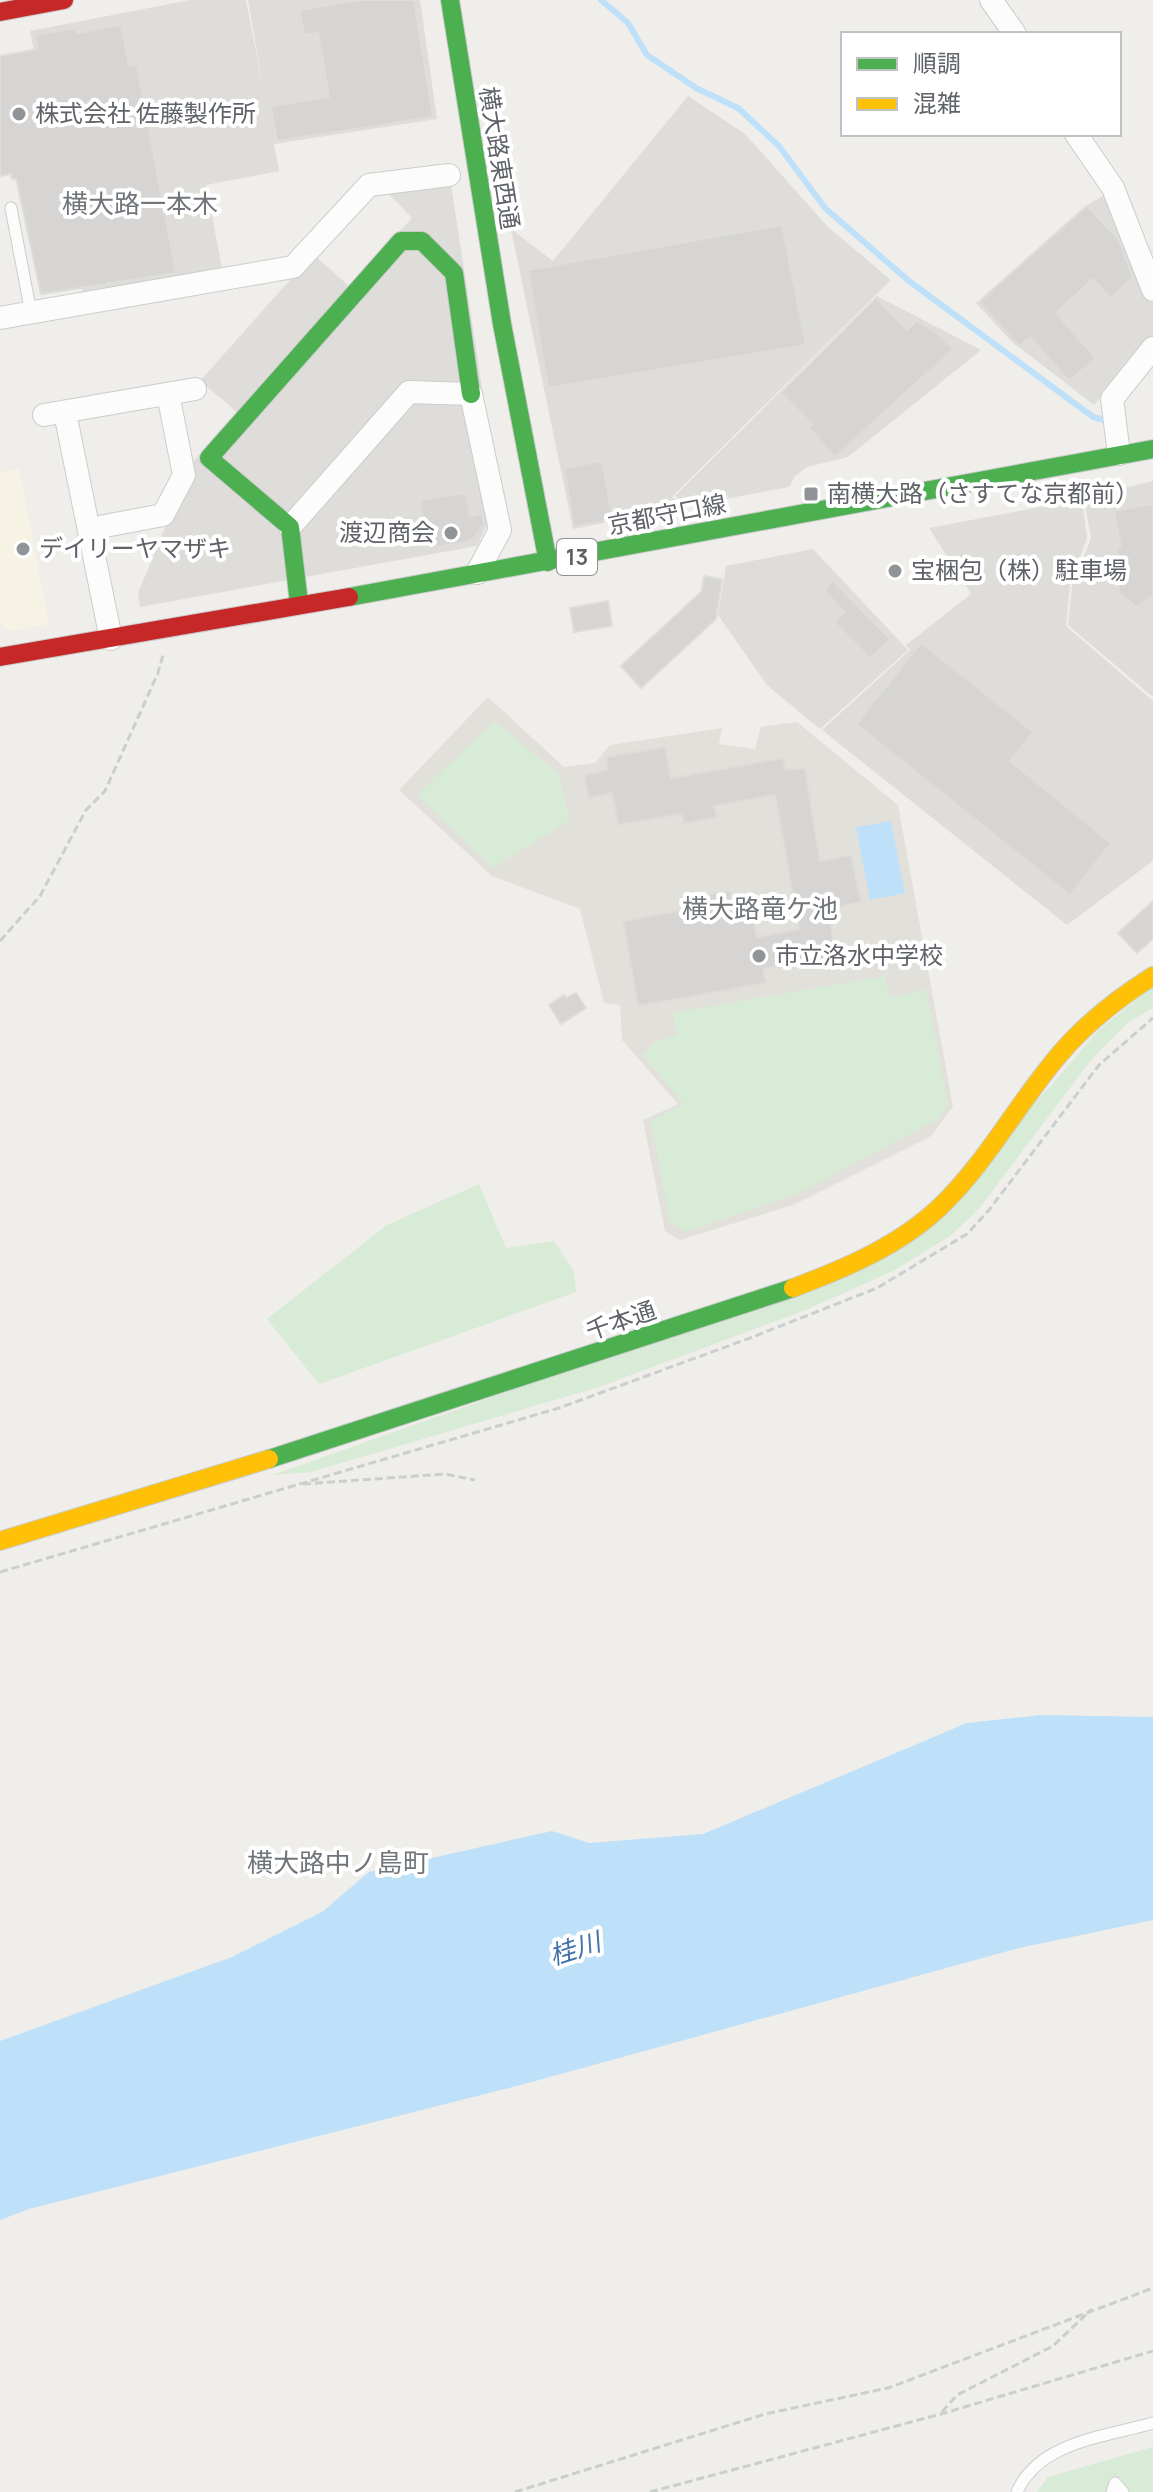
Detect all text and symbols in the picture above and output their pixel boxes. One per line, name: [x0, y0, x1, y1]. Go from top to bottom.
legend: [841, 32, 1121, 136]
text: 順調: [913, 46, 961, 79]
street label: 横大路東西通: [473, 84, 528, 231]
text: 混雑: [913, 86, 961, 119]
place label: 株式会社 佐藤製作所: [35, 96, 256, 129]
marker: 株式会社 佐藤製作所: [10, 105, 28, 123]
district label: 横大路一本木: [62, 185, 218, 221]
place label: 南横大路（さすてな京都前）: [827, 476, 1139, 509]
marker: 南横大路（さすてな京都前）: [802, 485, 820, 503]
street label: 京都守口線: [605, 486, 729, 541]
place label: 渡辺商会: [339, 515, 435, 548]
marker: 渡辺商会: [442, 524, 460, 542]
place label: デイリーヤマザキ: [39, 531, 231, 564]
road number: 13: [557, 539, 597, 575]
marker: デイリーヤマザキ: [14, 540, 32, 558]
place label: 宝梱包（株）駐車場: [911, 553, 1127, 586]
marker: 宝梱包（株）駐車場: [886, 562, 904, 580]
district label: 横大路竜ケ池: [682, 890, 838, 926]
place label: 市立洛水中学校: [775, 938, 943, 971]
marker: 市立洛水中学校: [750, 947, 768, 965]
street label: 千本通: [581, 1292, 660, 1347]
district label: 横大路中ノ島町: [247, 1844, 429, 1880]
water label: 桂川: [544, 1922, 608, 1973]

